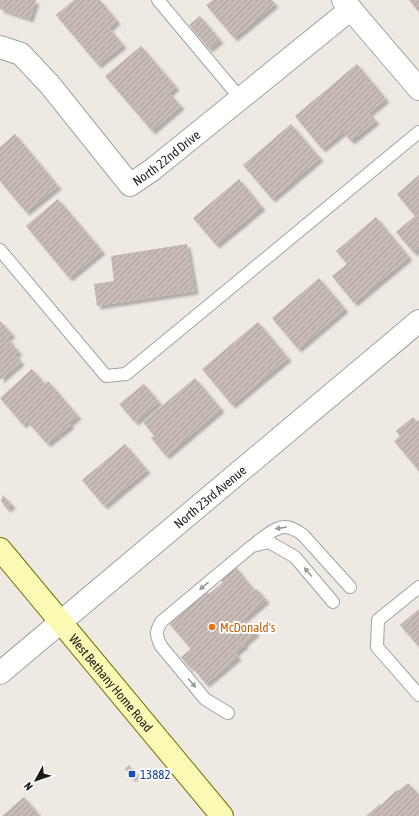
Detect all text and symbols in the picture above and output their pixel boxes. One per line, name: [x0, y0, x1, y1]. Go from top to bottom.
street label: North 22nd Drive: [130, 127, 203, 189]
street label: North 23rd Avenue: [171, 463, 249, 532]
one-way arrow: [275, 525, 287, 531]
one-way arrow: [303, 567, 312, 577]
one-way arrow: [199, 582, 210, 591]
place label: McDonald's: [220, 620, 276, 635]
marker: McDonald's: [207, 622, 217, 632]
street label: West Bethany Home Road: [66, 631, 156, 735]
one-way arrow: [187, 677, 196, 688]
north arrow: [16, 760, 56, 800]
place label: 13882: [140, 767, 171, 782]
marker: 13882: [127, 769, 137, 779]
text: N: [22, 780, 35, 793]

